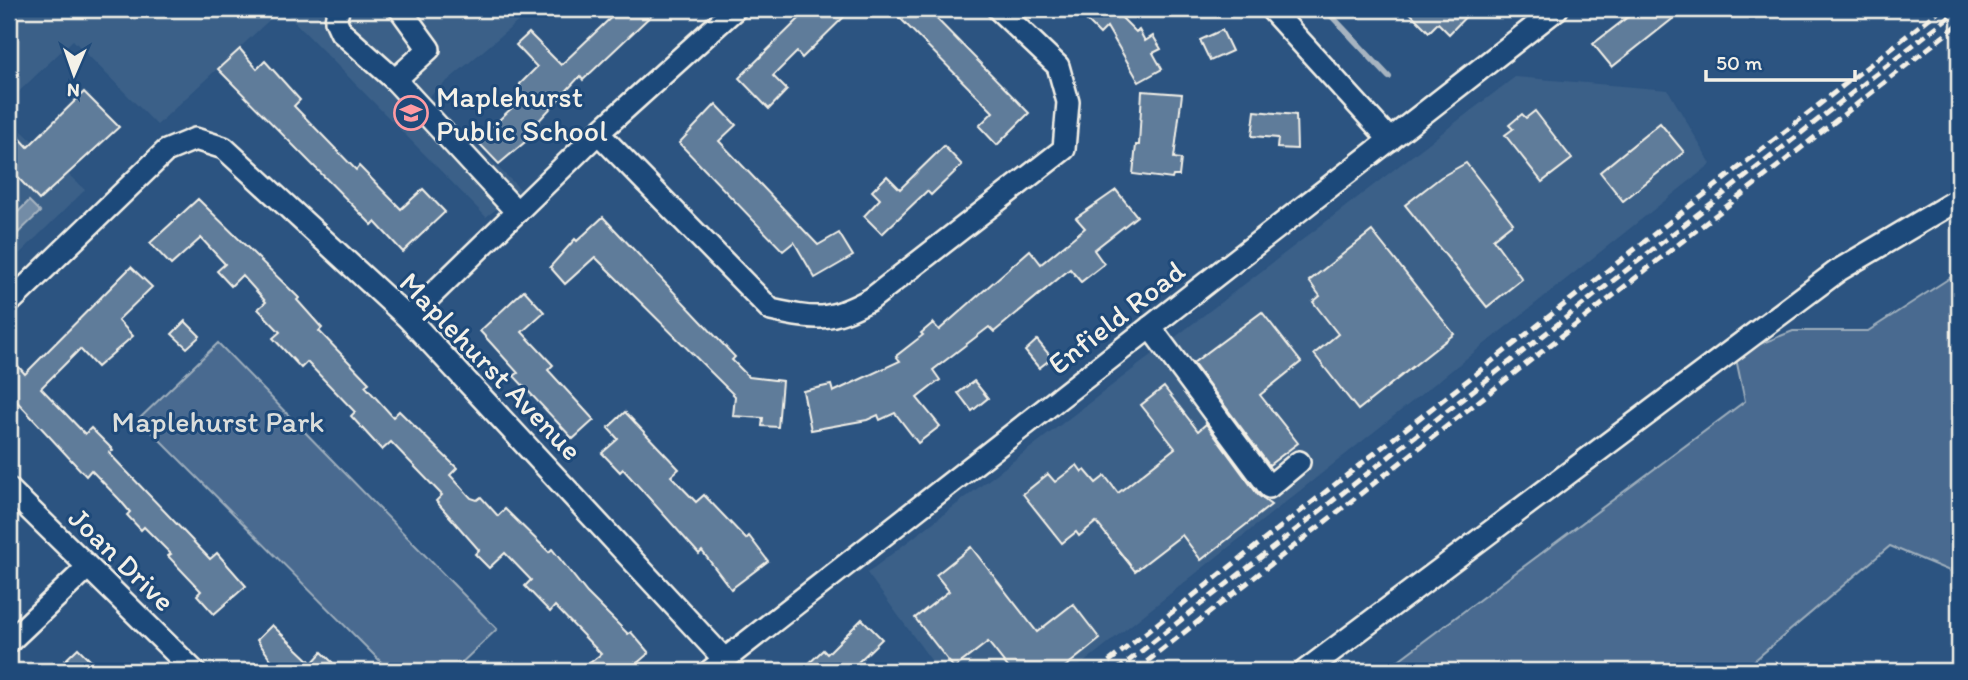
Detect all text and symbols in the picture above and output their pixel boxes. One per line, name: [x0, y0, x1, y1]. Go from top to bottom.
north arrow: [38, 38, 108, 108]
scale bar: [1706, 38, 1854, 82]
text: 50 m: [1716, 50, 1763, 75]
place label: Maplehurst Public School: [436, 78, 608, 149]
text: N: [67, 79, 80, 102]
school or university icon: Maplehurst Public School: [392, 94, 430, 132]
street label: Enfield Road: [1040, 252, 1192, 382]
street label: Maplehurst Avenue: [392, 264, 590, 468]
park label: Maplehurst Park: [112, 403, 324, 440]
street label: Joan Drive: [61, 499, 183, 619]

